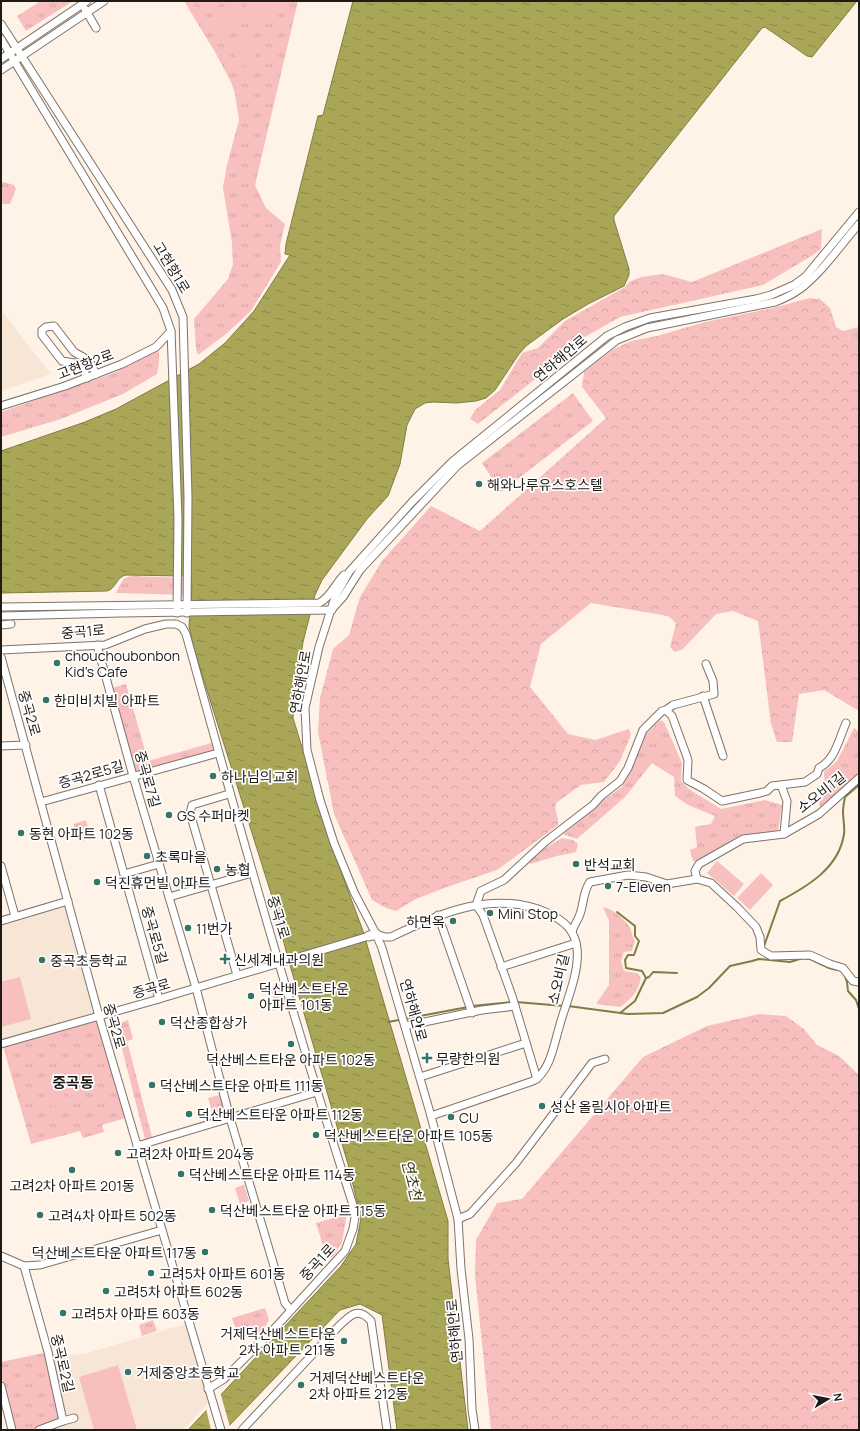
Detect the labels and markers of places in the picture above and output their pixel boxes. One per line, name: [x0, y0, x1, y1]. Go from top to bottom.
place label: 해와나루유스호스텔: [487, 475, 603, 494]
marker: 해와나루유스호스텔: [474, 479, 484, 489]
place label: chouchoubonbon Kid's Cafe: [65, 646, 180, 681]
marker: chouchoubonbon Kid's Cafe: [52, 658, 62, 668]
place label: 한미비치빌 아파트: [54, 691, 160, 710]
marker: 한미비치빌 아파트: [41, 695, 51, 705]
place label: 하나님의교회: [221, 767, 298, 786]
marker: 하나님의교회: [208, 771, 218, 781]
place label: GS 수퍼마켓: [177, 806, 250, 825]
marker: GS 수퍼마켓: [164, 810, 174, 820]
place label: 동현 아파트 102동: [29, 824, 134, 843]
marker: 동현 아파트 102동: [16, 828, 26, 838]
place label: 초록마을: [155, 847, 207, 866]
marker: 초록마을: [142, 851, 152, 861]
place label: 반석교회: [584, 855, 636, 874]
marker: 반석교회: [571, 859, 581, 869]
place label: 농협: [225, 860, 251, 879]
marker: 농협: [212, 864, 222, 874]
place label: 덕진휴먼빌 아파트: [105, 873, 211, 892]
marker: 덕진휴먼빌 아파트: [92, 877, 102, 887]
place label: 7-Eleven: [616, 877, 671, 896]
marker: 7-Eleven: [603, 881, 613, 891]
place label: Mini Stop: [498, 904, 558, 923]
marker: Mini Stop: [485, 908, 495, 918]
place label: 하면옥: [406, 912, 445, 931]
marker: 하면옥: [448, 916, 458, 926]
place label: 11번가: [196, 919, 233, 938]
marker: 11번가: [183, 923, 193, 933]
place label: 신세계내과의원: [234, 950, 324, 969]
place label: 중곡초등학교: [50, 951, 127, 970]
marker: 신세계내과의원: [219, 953, 231, 965]
marker: 중곡초등학교: [37, 955, 47, 965]
place label: 덕산베스트타운 아파트 101동: [259, 979, 349, 1014]
marker: 덕산베스트타운 아파트 101동: [246, 991, 256, 1001]
place label: 덕산종합상가: [170, 1013, 247, 1032]
marker: 덕산종합상가: [157, 1017, 167, 1027]
marker: 덕산베스트타운 아파트 102동: [286, 1039, 296, 1049]
place label: 무량한의원: [436, 1049, 500, 1068]
place label: 덕산베스트타운 아파트 102동: [206, 1050, 376, 1069]
marker: 무량한의원: [421, 1052, 433, 1064]
place label: 덕산베스트타운 아파트 111동: [160, 1076, 324, 1095]
marker: 덕산베스트타운 아파트 111동: [147, 1080, 157, 1090]
place label: 성산 올림시아 아파트: [550, 1097, 672, 1116]
marker: 성산 올림시아 아파트: [537, 1101, 547, 1111]
place label: 덕산베스트타운 아파트 112동: [197, 1105, 363, 1124]
place label: CU: [459, 1108, 479, 1127]
marker: 덕산베스트타운 아파트 112동: [184, 1109, 194, 1119]
marker: CU: [446, 1112, 456, 1122]
place label: 덕산베스트타운 아파트 105동: [324, 1126, 493, 1145]
marker: 덕산베스트타운 아파트 105동: [311, 1130, 321, 1140]
place label: 고려2차 아파트 204동: [126, 1144, 255, 1163]
marker: 고려2차 아파트 204동: [113, 1148, 123, 1158]
marker: 고려2차 아파트 201동: [67, 1165, 77, 1175]
place label: 덕산베스트타운 아파트 114동: [189, 1165, 356, 1184]
marker: 덕산베스트타운 아파트 114동: [176, 1169, 186, 1179]
place label: 고려2차 아파트 201동: [9, 1176, 135, 1195]
place label: 덕산베스트타운 아파트 115동: [220, 1201, 386, 1220]
marker: 덕산베스트타운 아파트 115동: [207, 1205, 217, 1215]
place label: 고려4차 아파트 502동: [48, 1206, 177, 1225]
marker: 고려4차 아파트 502동: [35, 1210, 45, 1220]
place label: 덕산베스트타운 아파트 117동: [32, 1243, 197, 1262]
marker: 덕산베스트타운 아파트 117동: [200, 1247, 210, 1257]
place label: 고려5차 아파트 601동: [159, 1264, 286, 1283]
marker: 고려5차 아파트 601동: [146, 1268, 156, 1278]
place label: 고려5차 아파트 602동: [114, 1282, 243, 1301]
marker: 고려5차 아파트 602동: [101, 1286, 111, 1296]
place label: 고려5차 아파트 603동: [71, 1304, 200, 1323]
marker: 고려5차 아파트 603동: [58, 1308, 68, 1318]
place label: 거제덕산베스트타운 2차 아파트 211동: [220, 1324, 336, 1359]
marker: 거제덕산베스트타운 2차 아파트 211동: [339, 1336, 349, 1346]
place label: 거제중앙초등학교: [136, 1363, 239, 1382]
marker: 거제중앙초등학교: [123, 1367, 133, 1377]
place label: 거제덕산베스트타운 2차 아파트 212동: [309, 1368, 425, 1403]
marker: 거제덕산베스트타운 2차 아파트 212동: [296, 1380, 306, 1390]

